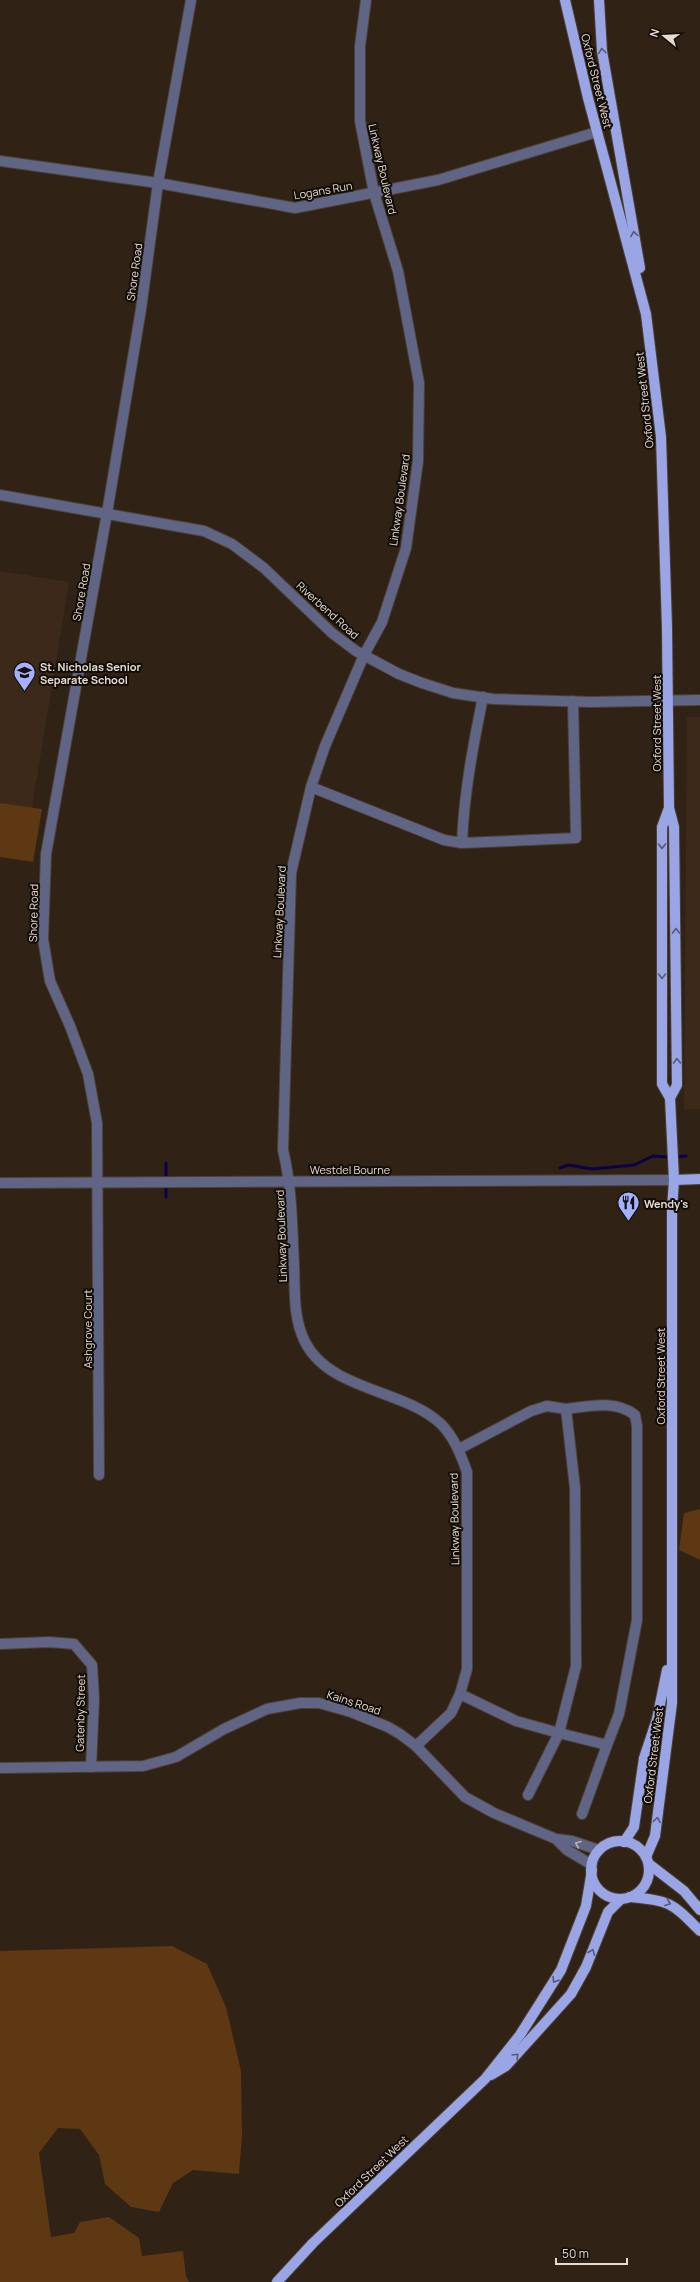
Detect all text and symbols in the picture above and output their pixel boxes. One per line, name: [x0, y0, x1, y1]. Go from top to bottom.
north arrow: [644, 16, 684, 56]
text: N: [646, 27, 662, 39]
street label: Oxford Street West: [578, 32, 616, 130]
one-way arrow: [598, 48, 607, 54]
street label: Linkway Boulevard: [365, 122, 401, 216]
street label: Logans Run: [293, 177, 353, 203]
one-way arrow: [630, 231, 639, 237]
street label: Shore Road: [123, 242, 145, 302]
street label: Oxford Street West: [631, 351, 657, 449]
street label: Linkway Boulevard: [385, 453, 413, 547]
street label: Shore Road: [69, 562, 93, 622]
street label: Riverbend Road: [293, 578, 363, 642]
school or university icon: St. Nicholas Senior Separate School: [12, 659, 38, 692]
place label: St. Nicholas Senior Separate School: [40, 659, 142, 687]
street label: Oxford Street West: [649, 674, 664, 772]
one-way arrow: [658, 843, 666, 849]
street label: Linkway Boulevard: [269, 865, 289, 959]
street label: Shore Road: [25, 884, 41, 942]
one-way arrow: [672, 928, 680, 934]
one-way arrow: [658, 973, 666, 979]
one-way arrow: [673, 1058, 681, 1064]
street label: Westdel Bourne: [310, 1162, 391, 1177]
street label: Linkway Boulevard: [272, 1190, 290, 1282]
restaurant icon: Wendy's: [616, 1190, 642, 1223]
place label: Wendy's: [644, 1196, 688, 1211]
street label: Ashgrove Court: [80, 1289, 95, 1369]
street label: Oxford Street West: [653, 1327, 668, 1425]
street label: Linkway Boulevard: [446, 1473, 462, 1565]
street label: Gatenby Street: [72, 1674, 88, 1752]
street label: Kains Road: [325, 1686, 383, 1718]
street label: Oxford Street West: [640, 1706, 666, 1804]
one-way arrow: [652, 1817, 661, 1823]
one-way arrow: [575, 1840, 582, 1848]
one-way arrow: [664, 1898, 671, 1907]
one-way arrow: [587, 1949, 595, 1957]
one-way arrow: [552, 1976, 559, 1983]
one-way arrow: [511, 2053, 518, 2061]
street label: Oxford Street West: [331, 2132, 411, 2210]
scale bar: [556, 2240, 627, 2266]
text: 50 m: [562, 2245, 589, 2262]

